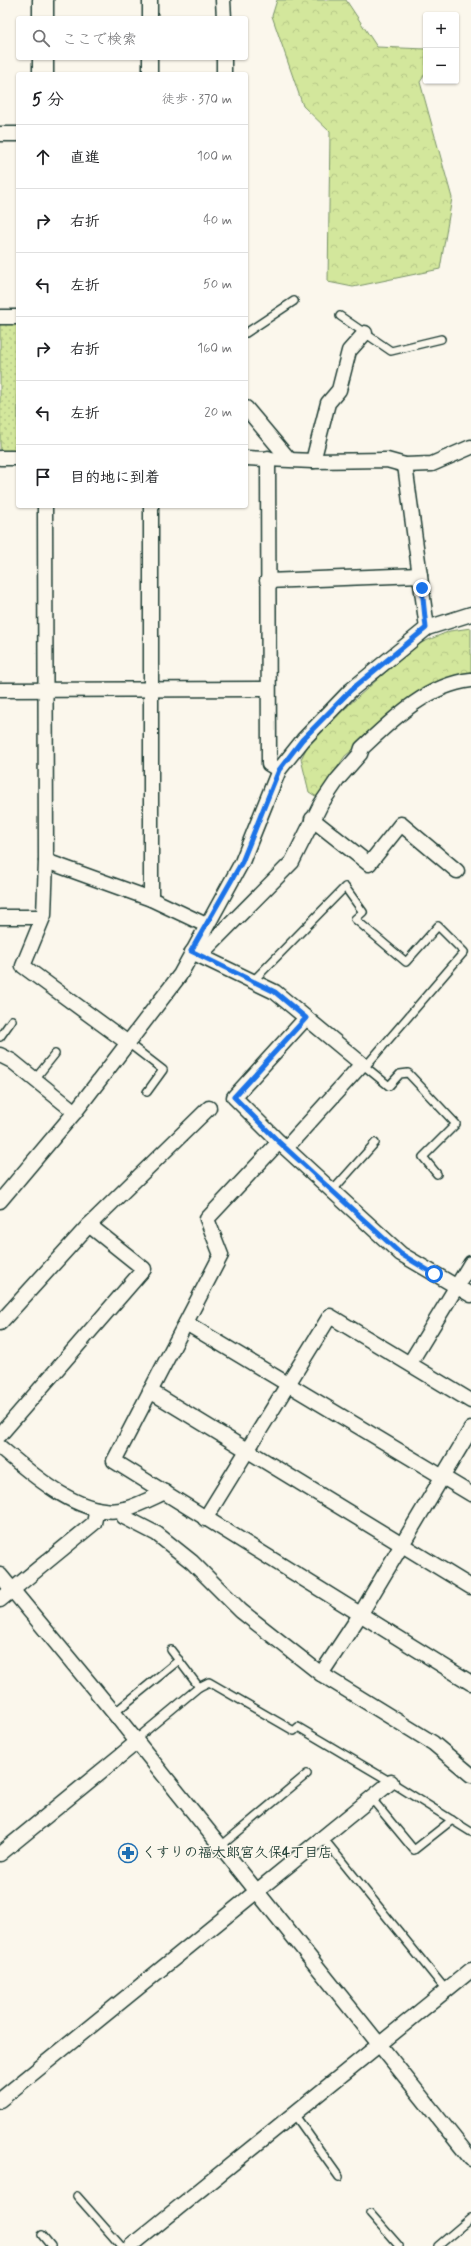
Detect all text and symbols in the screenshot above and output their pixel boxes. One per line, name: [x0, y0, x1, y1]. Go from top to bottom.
map controls: [423, 12, 459, 84]
button: +: [423, 12, 459, 48]
search box: [16, 16, 248, 60]
icon: search: [30, 27, 52, 49]
text: ここで検索: [62, 30, 137, 50]
button: −: [423, 48, 459, 84]
text: 5 分: [32, 89, 64, 111]
text: 徒歩 · 370 m: [162, 91, 232, 108]
icon: ahead: [32, 146, 54, 168]
text: 直進: [70, 148, 100, 168]
text: 100 m: [197, 148, 232, 165]
icon: right: [32, 210, 54, 232]
text: 右折: [70, 212, 100, 232]
text: 40 m: [203, 212, 232, 229]
icon: left: [32, 274, 54, 296]
text: 左折: [70, 276, 100, 296]
text: 50 m: [203, 276, 232, 293]
icon: right: [32, 338, 54, 360]
text: 右折: [70, 340, 100, 360]
text: 160 m: [197, 340, 232, 357]
icon: left: [32, 402, 54, 424]
text: 左折: [70, 404, 100, 424]
text: 20 m: [204, 404, 232, 421]
icon: arrive: [32, 466, 54, 488]
text: 目的地に到着: [70, 468, 160, 488]
route end: [413, 579, 431, 597]
route start: [425, 1265, 443, 1283]
pharmacy icon: くすりの福太郎宮久保4丁目店: [117, 1842, 139, 1864]
place label: くすりの福太郎宮久保4丁目店: [142, 1844, 332, 1862]

